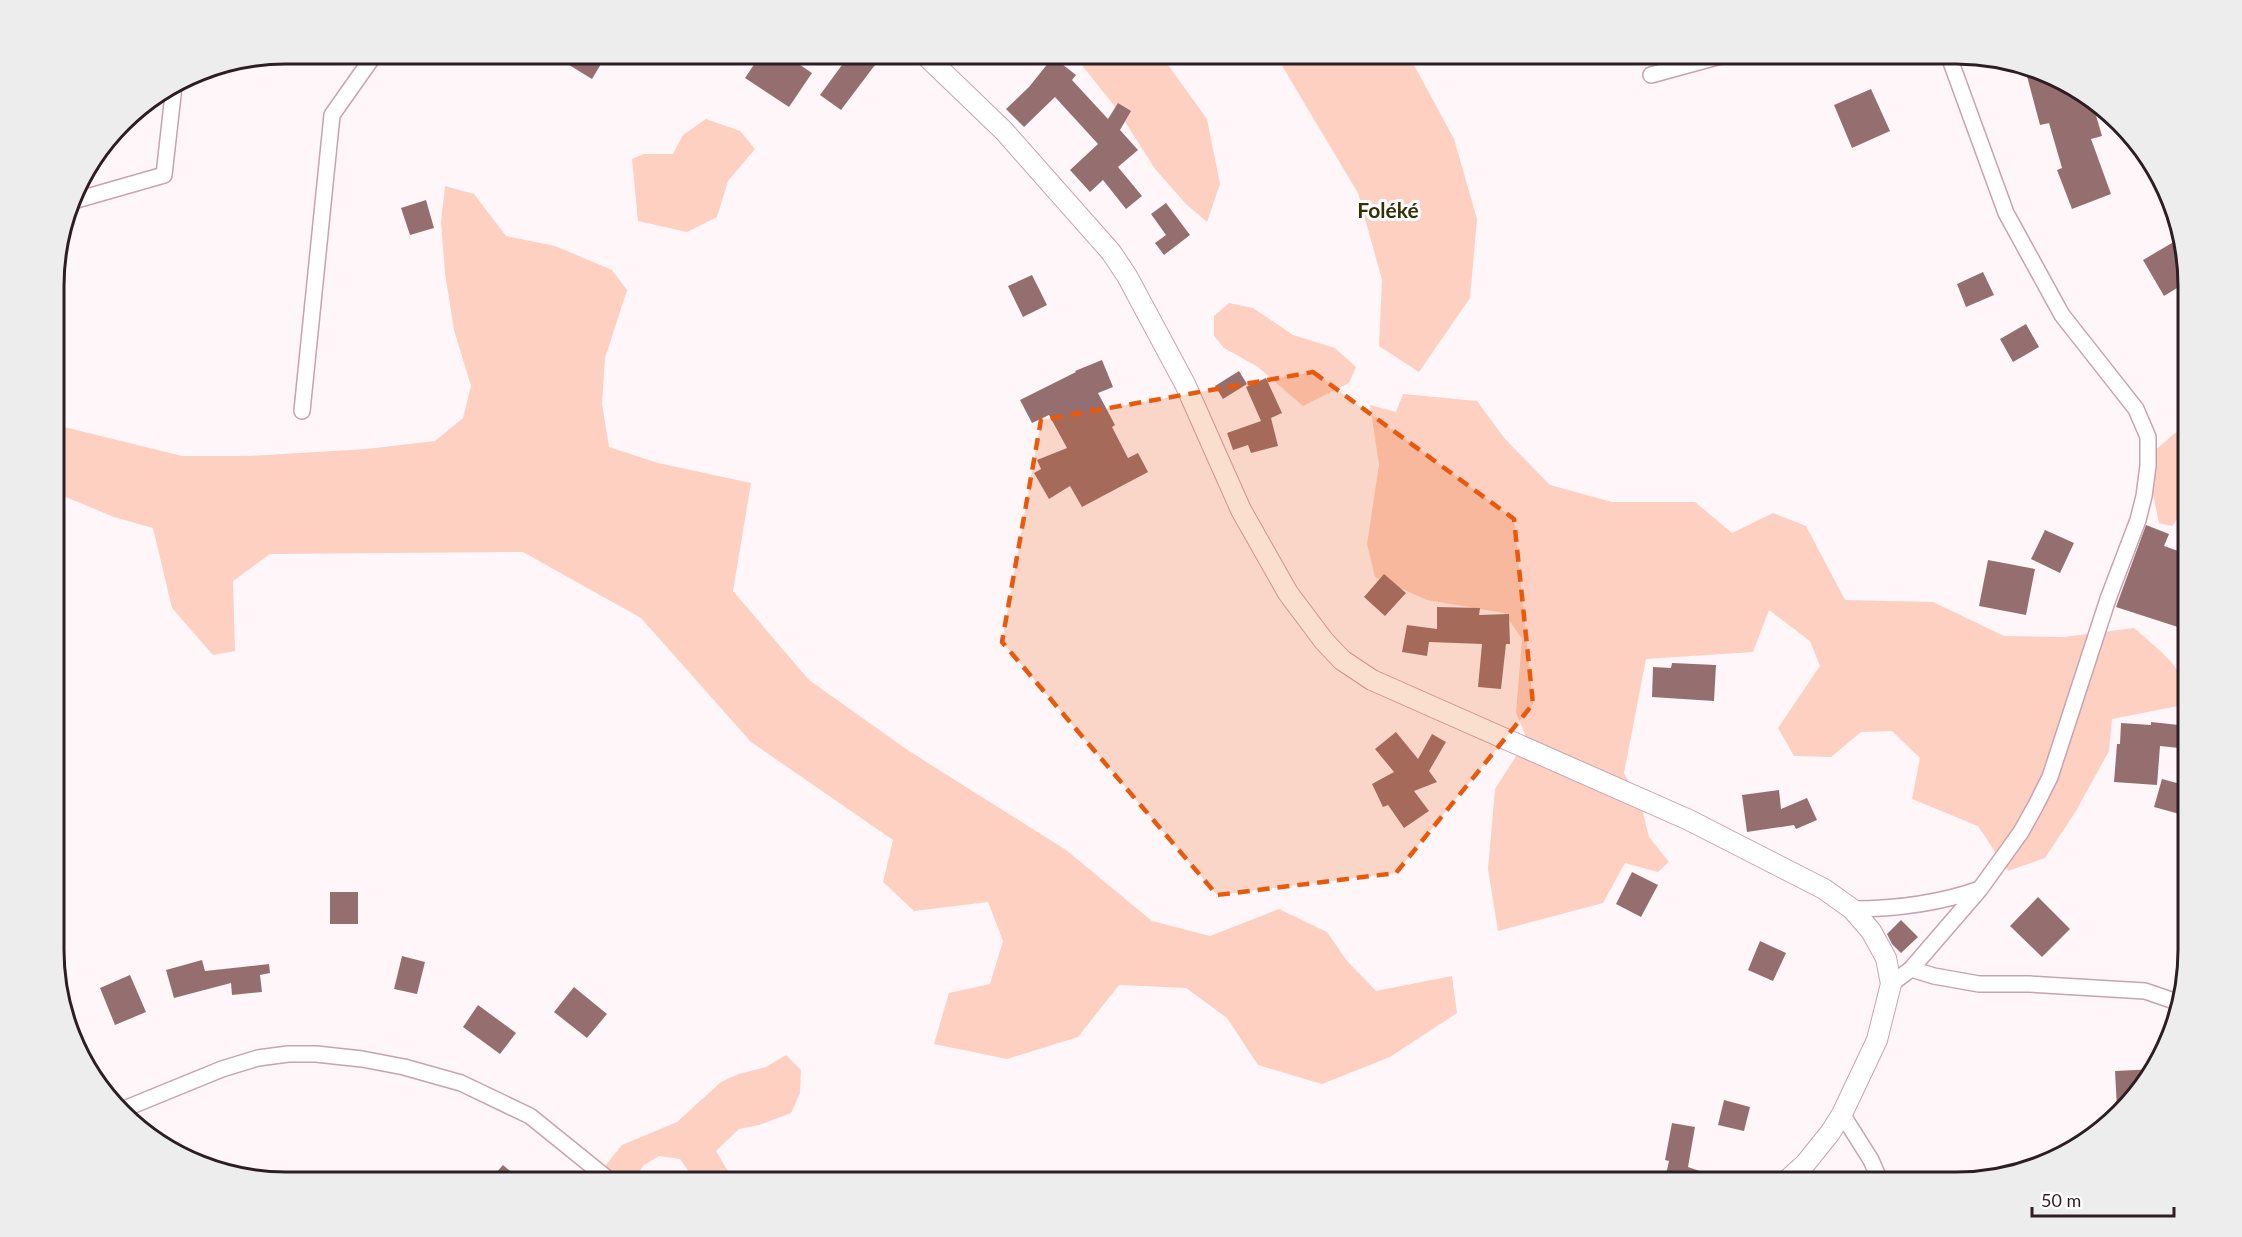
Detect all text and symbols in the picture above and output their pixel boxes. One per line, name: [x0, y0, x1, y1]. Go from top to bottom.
district label: Foléké: [1357, 197, 1419, 222]
scale bar: [2032, 1180, 2174, 1218]
text: 50 m: [2041, 1189, 2081, 1211]

